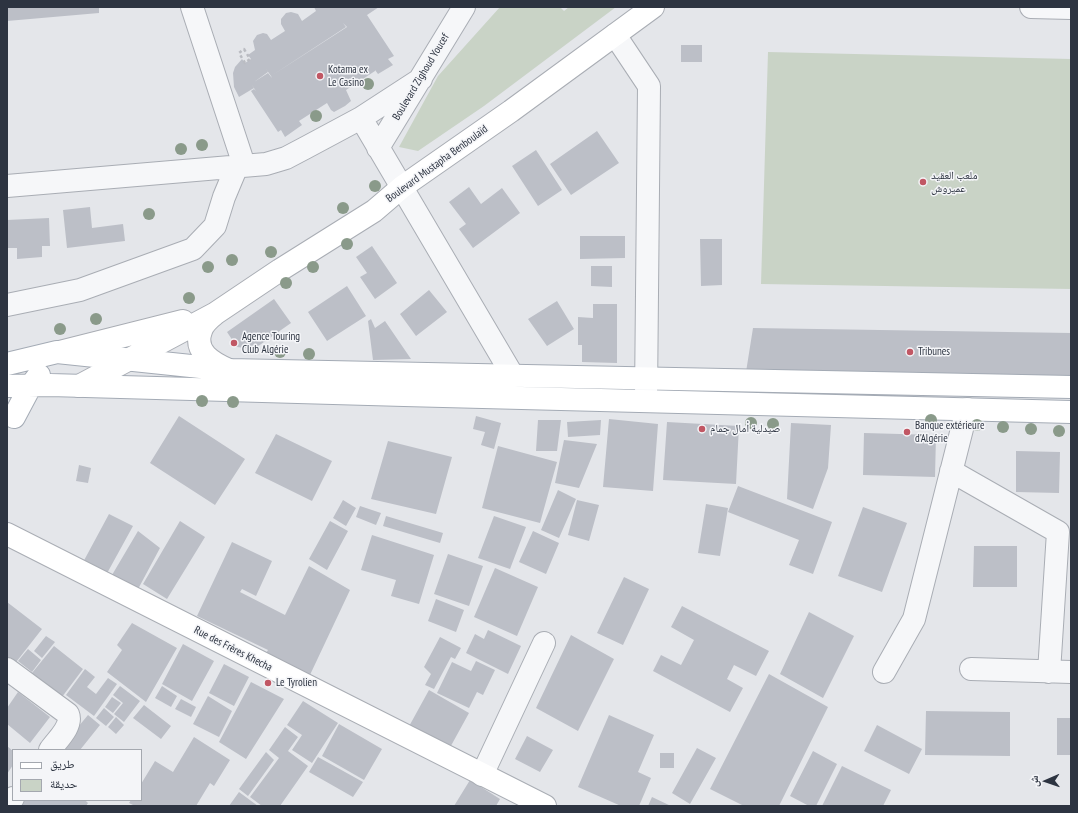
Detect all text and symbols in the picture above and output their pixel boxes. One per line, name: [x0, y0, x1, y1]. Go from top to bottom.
street label: Boulevard Zighoud Youcef: [390, 31, 452, 123]
place label: Kotama ex Le Casino: [328, 63, 368, 89]
marker: Kotama ex Le Casino: [315, 71, 325, 81]
street label: Boulevard Mustapha Benboulaïd: [384, 123, 490, 205]
place label: ملعب العقيد عميروش: [931, 169, 978, 195]
marker: ملعب العقيد عميروش: [918, 177, 928, 187]
place label: Agence Touring Club Algérie: [242, 330, 300, 356]
marker: Agence Touring Club Algérie: [229, 338, 239, 348]
place label: Tribunes: [918, 345, 950, 359]
marker: Tribunes: [905, 347, 915, 357]
place label: Banque extérieure d'Algérie: [915, 419, 984, 445]
place label: صيدلية أمال جمام: [710, 422, 780, 436]
marker: صيدلية أمال جمام: [697, 424, 707, 434]
marker: Banque extérieure d'Algérie: [902, 427, 912, 437]
street label: Rue des Frères Khecha: [192, 624, 274, 674]
place label: Le Tyrolien: [276, 676, 317, 690]
marker: Le Tyrolien: [263, 678, 273, 688]
legend: [12, 749, 142, 801]
text: طريق: [50, 756, 75, 771]
north arrow: [1026, 761, 1066, 801]
text: ش: [1027, 775, 1041, 788]
text: حديقة: [50, 776, 78, 791]

